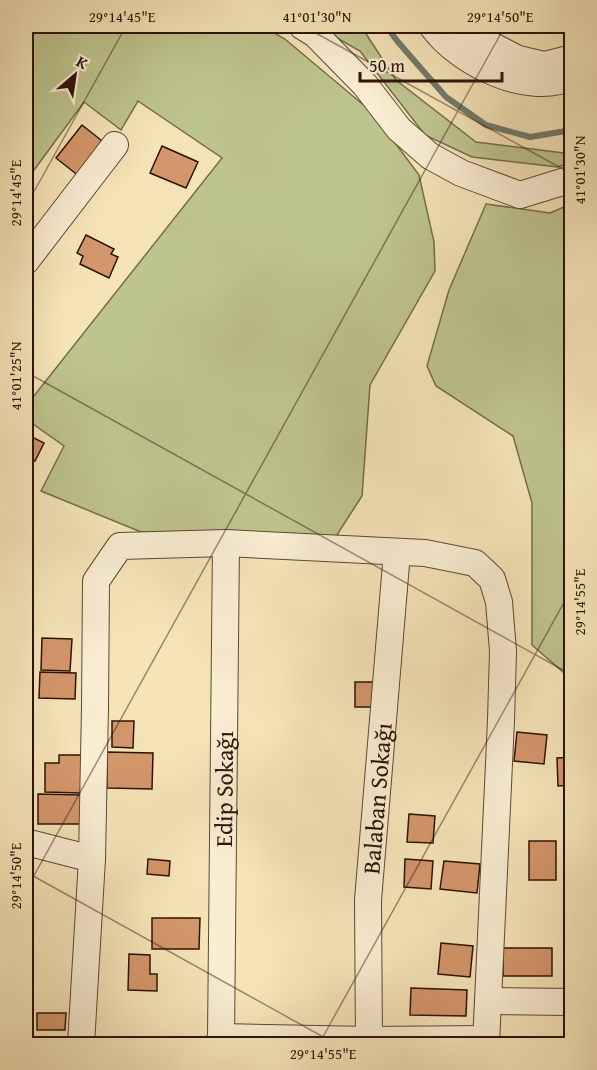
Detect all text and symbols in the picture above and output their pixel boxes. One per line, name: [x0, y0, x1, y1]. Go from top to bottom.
text: 29°14'45"E: [89, 6, 156, 27]
text: 41°01'30"N: [283, 6, 352, 27]
text: 29°14'50"E: [467, 6, 534, 27]
north arrow: [45, 45, 105, 105]
scale bar: [360, 45, 502, 83]
text: K: [72, 49, 93, 75]
text: 50 m: [369, 52, 405, 79]
text: 41°01'30"N: [569, 135, 590, 204]
text: 29°14'45"E: [5, 159, 26, 226]
text: 41°01'25"N: [5, 341, 26, 410]
text: 29°14'55"E: [569, 568, 590, 635]
street label: Balaban Sokağı: [353, 721, 400, 875]
street label: Edip Sokağı: [205, 731, 242, 847]
text: 29°14'50"E: [5, 842, 26, 909]
text: 29°14'55"E: [290, 1043, 357, 1064]

